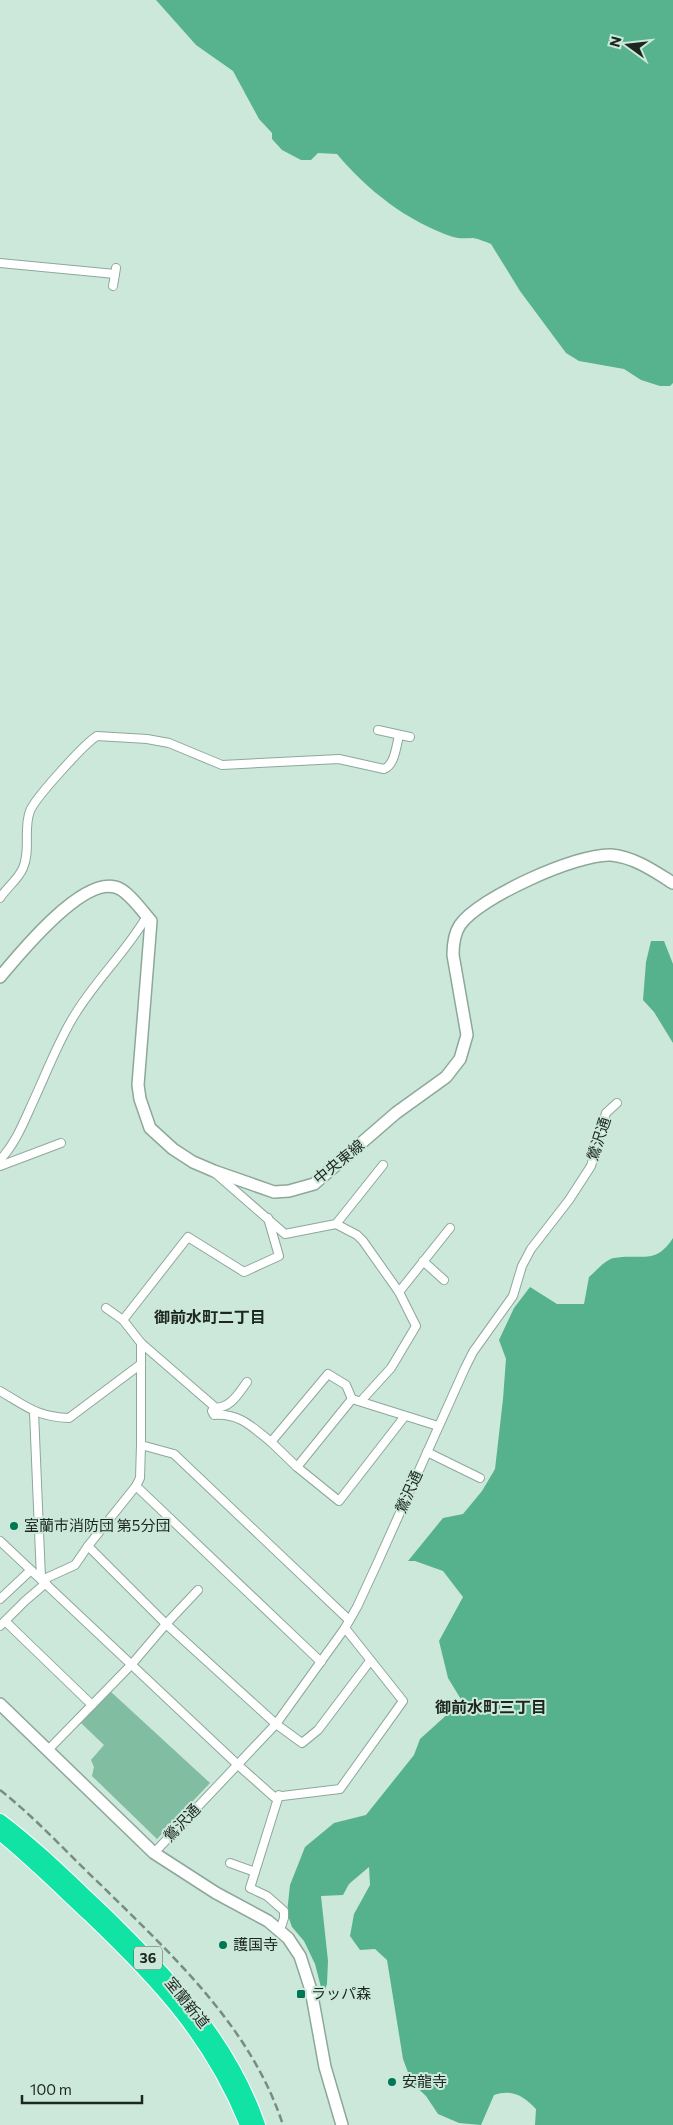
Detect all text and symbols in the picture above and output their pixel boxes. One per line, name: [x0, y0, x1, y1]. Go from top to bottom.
north arrow: [603, 20, 653, 70]
text: N: [605, 34, 625, 49]
street label: 鶯沢通: [583, 1115, 614, 1163]
street label: 中央東線: [309, 1135, 367, 1187]
district label: 御前水町二丁目: [154, 1307, 266, 1326]
street label: 鶯沢通: [391, 1467, 425, 1516]
place label: 室蘭市消防団 第5分団: [24, 1516, 171, 1534]
marker: 室蘭市消防団 第5分団: [8, 1520, 20, 1532]
district label: 御前水町三丁目: [435, 1697, 547, 1716]
street label: 鶯沢通: [159, 1800, 203, 1845]
place label: 護国寺: [233, 1935, 278, 1953]
marker: 護国寺: [217, 1939, 229, 1951]
road number: 36: [134, 1946, 162, 1970]
street label: 室蘭新道: [162, 1973, 214, 2031]
place label: ラッパ森: [311, 1984, 371, 2002]
marker: ラッパ森: [295, 1988, 307, 2000]
scale bar: [22, 2072, 142, 2104]
place label: 安龍寺: [402, 2072, 447, 2090]
marker: 安龍寺: [386, 2076, 398, 2088]
text: 100 m: [30, 2080, 72, 2098]

